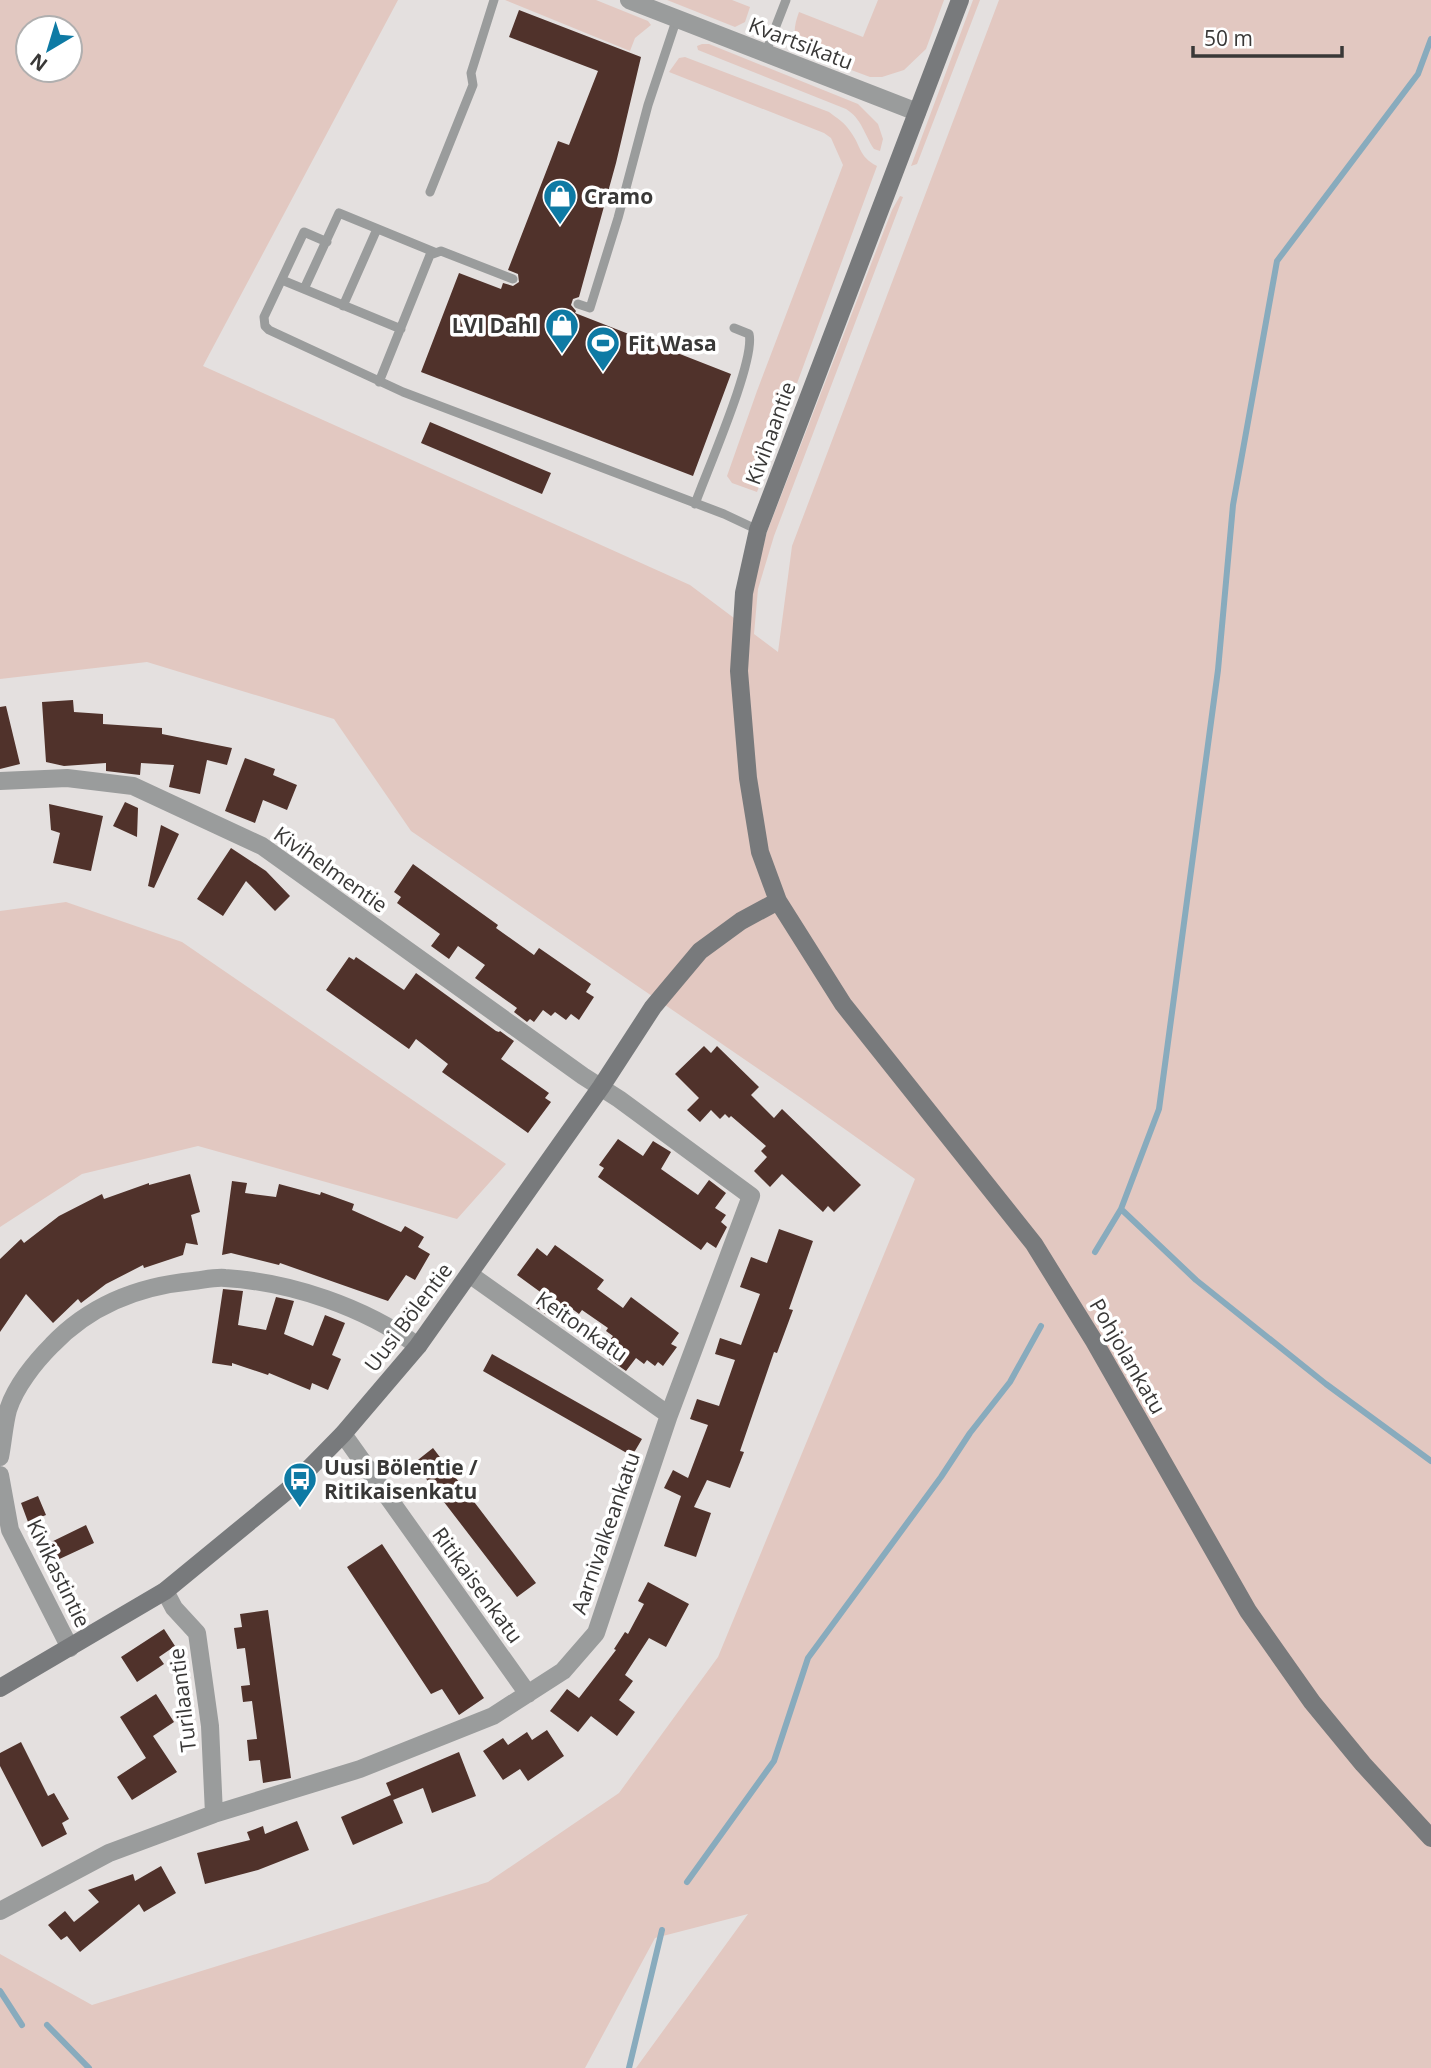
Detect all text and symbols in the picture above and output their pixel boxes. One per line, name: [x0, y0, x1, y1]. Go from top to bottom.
street label: Kvartsikatu: [745, 10, 857, 76]
north arrow: [14, 14, 84, 84]
scale bar: [1193, 14, 1342, 58]
text: 50 m: [1204, 24, 1253, 52]
text: N: [24, 47, 53, 77]
shop icon: Cramo: [541, 177, 579, 226]
place label: Cramo: [584, 182, 653, 210]
shop icon: LVI Dahl: [543, 306, 581, 355]
place label: LVI Dahl: [452, 311, 538, 339]
sports icon: Fit Wasa: [584, 324, 622, 373]
place label: Fit Wasa: [628, 329, 717, 357]
street label: Kivihaantie: [738, 378, 802, 488]
street label: Kivihelmentie: [269, 819, 393, 919]
street label: Uusi Bölentie: [358, 1257, 458, 1377]
street label: Keitonkatu: [531, 1284, 633, 1368]
street label: Pohjolankatu: [1084, 1293, 1172, 1419]
street label: Aarnivalkeankatu: [564, 1448, 646, 1618]
place label: Uusi Bölentie / Ritikaisenkatu: [324, 1453, 478, 1505]
bus stop icon: Uusi Bölentie / Ritikaisenkatu: [281, 1460, 319, 1509]
street label: Kivikastintie: [21, 1514, 97, 1632]
street label: Ritikaisenkatu: [426, 1521, 530, 1649]
street label: Turilaantie: [162, 1646, 202, 1754]

